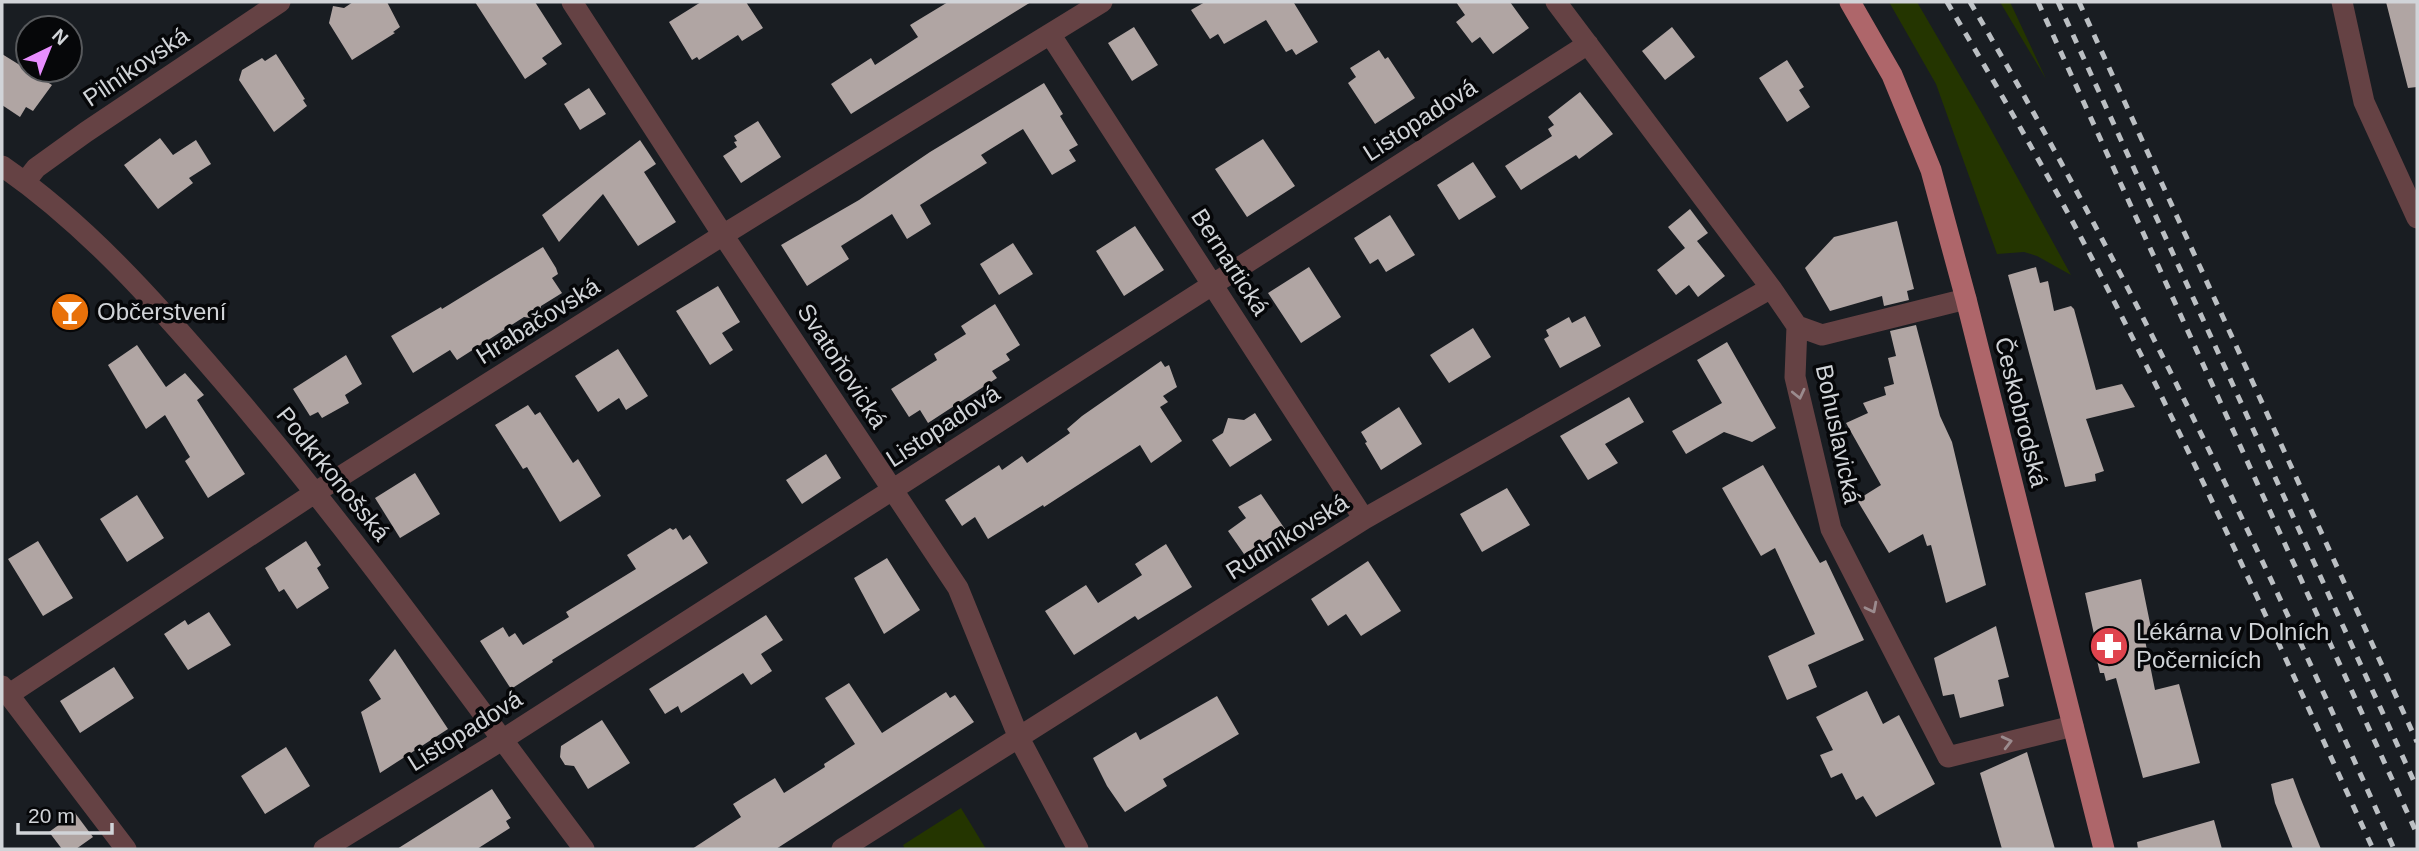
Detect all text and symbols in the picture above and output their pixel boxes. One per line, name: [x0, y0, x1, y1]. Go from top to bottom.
north arrow: [14, 14, 84, 84]
street label: Pilníkovská: [78, 21, 194, 112]
text: N: [48, 25, 72, 49]
street label: Listopadová: [1358, 73, 1482, 166]
street label: Bernartická: [1186, 203, 1275, 321]
street label: Hrabačovská: [471, 272, 605, 369]
bar icon: Občerstvení: [49, 291, 91, 333]
place label: Občerstvení: [97, 298, 227, 325]
street label: Svatoňovická: [792, 299, 893, 433]
street label: Českobrodská: [1990, 334, 2053, 490]
street label: Bohuslavická: [1811, 362, 1867, 506]
street label: Listopadová: [881, 379, 1005, 472]
one-way arrow: [1791, 388, 1805, 400]
street label: Podkrkonošská: [271, 401, 396, 546]
street label: Rudníkovská: [1221, 488, 1353, 585]
one-way arrow: [1863, 601, 1877, 613]
place label: Lékárna v Dolních Počernicích: [2136, 618, 2329, 673]
pharmacy icon: Lékárna v Dolních Počernicích: [2088, 625, 2130, 667]
street label: Listopadová: [403, 684, 527, 776]
one-way arrow: [2001, 736, 2013, 750]
scale bar: [18, 792, 112, 836]
text: 20 m: [28, 804, 75, 827]

